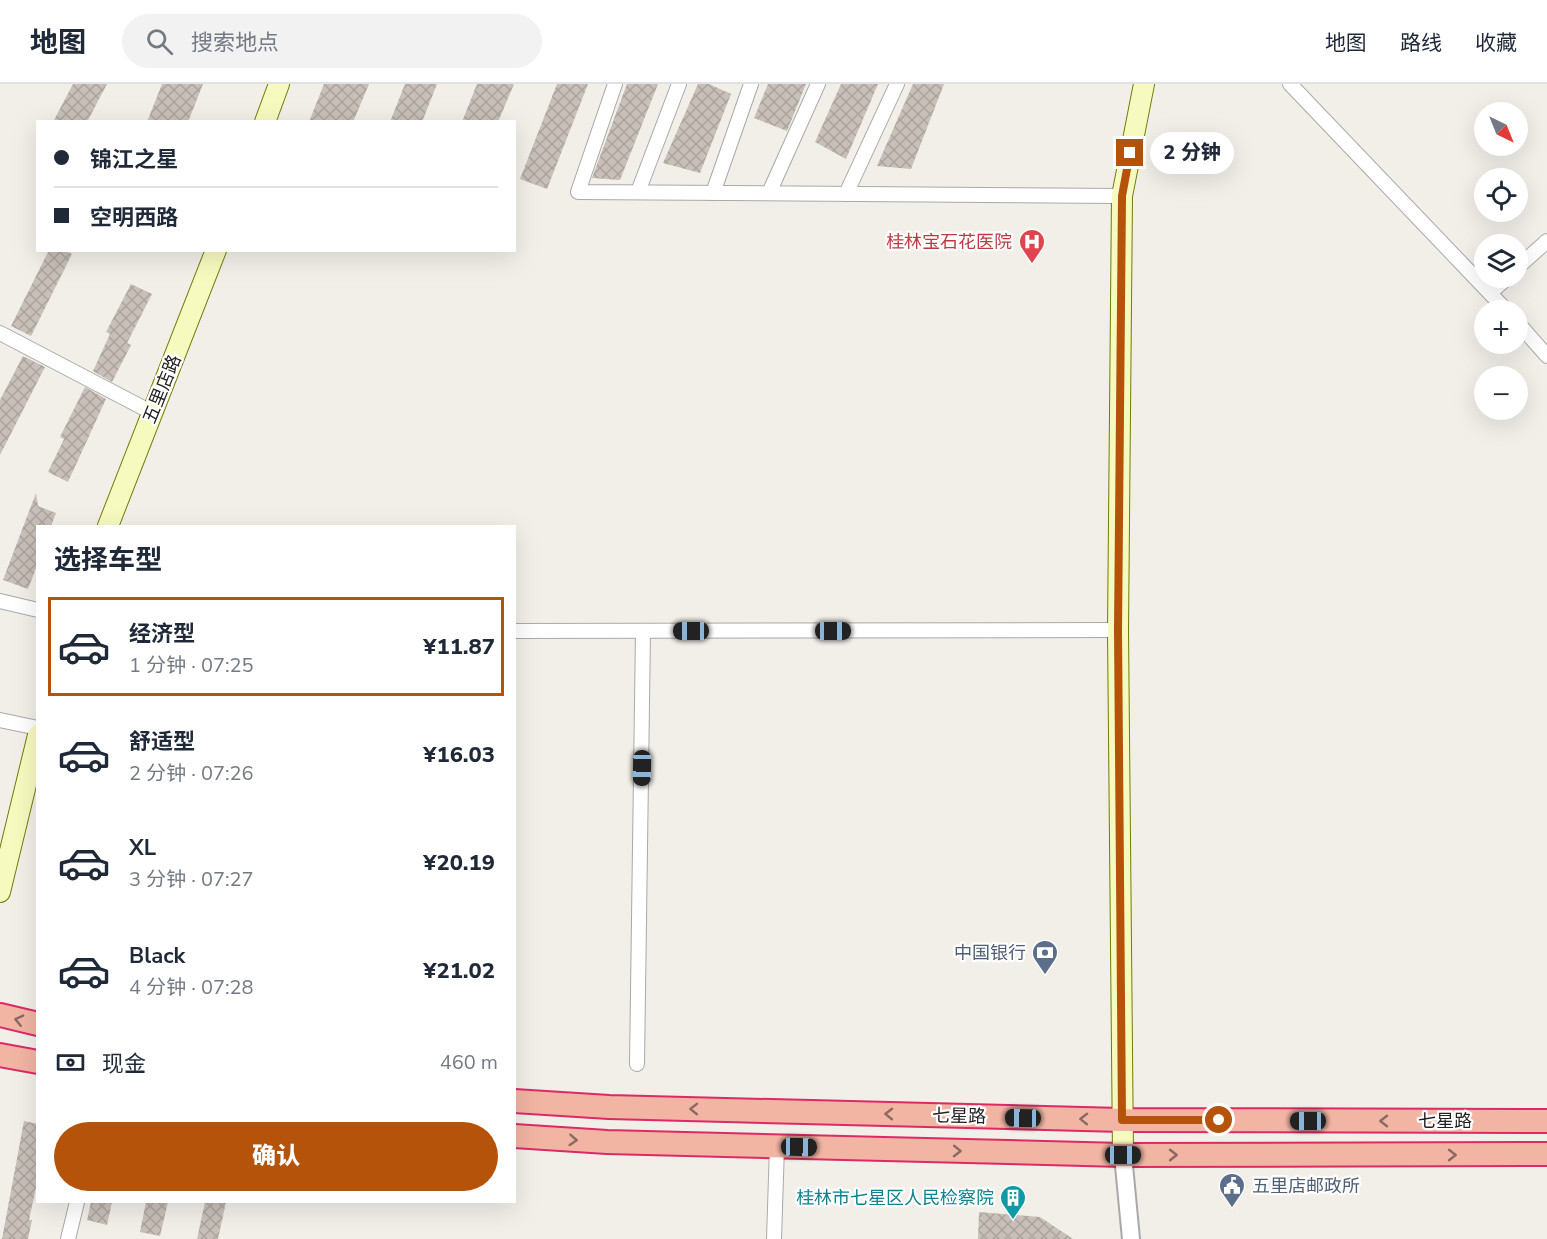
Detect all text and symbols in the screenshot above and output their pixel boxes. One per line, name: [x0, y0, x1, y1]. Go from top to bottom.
search box: [122, 14, 542, 68]
text: 地图: [30, 24, 86, 62]
icon: search: [143, 25, 176, 58]
text: 搜索地点: [191, 28, 279, 58]
text: 地图: [1325, 29, 1367, 57]
text: 路线: [1400, 29, 1442, 57]
text: 收藏: [1475, 29, 1517, 57]
north arrow: [1474, 102, 1528, 156]
map controls: [1474, 102, 1528, 420]
callout: 2 分钟: [1151, 132, 1235, 174]
route end: [1116, 139, 1143, 166]
text: 2 分钟: [1163, 139, 1221, 166]
text: 锦江之星: [90, 145, 178, 175]
button: locate: [1474, 168, 1528, 222]
text: 空明西路: [90, 203, 178, 233]
hospital icon: 桂林宝石花医院: [1017, 227, 1047, 265]
place label: 桂林宝石花医院: [886, 230, 1012, 254]
button: layers: [1474, 234, 1528, 288]
button: +: [1474, 300, 1528, 354]
street label: 五里店路: [137, 351, 187, 427]
button: −: [1474, 366, 1528, 420]
text: 选择车型: [54, 542, 162, 579]
text: 经济型: [129, 619, 195, 649]
icon: car: [57, 620, 111, 674]
car: [673, 622, 709, 640]
car: [815, 622, 851, 640]
text: ¥11.87: [423, 632, 495, 662]
text: 1 分钟 · 07:25: [129, 652, 254, 679]
text: 舒适型: [129, 727, 195, 757]
icon: car: [57, 728, 111, 782]
text: ¥16.03: [423, 740, 495, 770]
car: [633, 750, 651, 786]
text: 2 分钟 · 07:26: [129, 760, 254, 787]
text: XL: [129, 833, 156, 863]
icon: car: [57, 836, 111, 890]
text: ¥20.19: [423, 848, 495, 878]
text: 3 分钟 · 07:27: [129, 866, 254, 893]
bank icon: 中国银行: [1030, 938, 1060, 976]
text: Black: [129, 941, 185, 971]
place label: 中国银行: [954, 941, 1026, 965]
icon: car: [57, 944, 111, 998]
text: ¥21.02: [423, 956, 495, 986]
text: 4 分钟 · 07:28: [129, 974, 254, 1001]
one-way arrow: [14, 1014, 24, 1027]
icon: cash: [54, 1046, 87, 1079]
text: 现金: [102, 1049, 146, 1079]
text: 460 m: [440, 1049, 498, 1076]
one-way arrow: [689, 1103, 698, 1116]
street label: 七星路: [932, 1104, 986, 1128]
route start: [1205, 1106, 1232, 1133]
one-way arrow: [884, 1108, 893, 1120]
car: [1005, 1109, 1041, 1127]
street label: 七星路: [1418, 1109, 1472, 1133]
car: [1290, 1112, 1326, 1130]
one-way arrow: [1079, 1113, 1088, 1125]
one-way arrow: [1379, 1115, 1388, 1127]
button: 确认: [54, 1122, 498, 1191]
one-way arrow: [568, 1133, 577, 1146]
car: [781, 1138, 817, 1156]
one-way arrow: [952, 1145, 961, 1157]
car: [1105, 1146, 1141, 1164]
one-way arrow: [1168, 1149, 1177, 1161]
one-way arrow: [1447, 1149, 1456, 1161]
public building icon: 五里店邮政所: [1217, 1171, 1247, 1209]
place label: 五里店邮政所: [1252, 1174, 1360, 1198]
building icon: 桂林市七星区人民检察院: [998, 1183, 1028, 1221]
place label: 桂林市七星区人民检察院: [796, 1186, 994, 1210]

